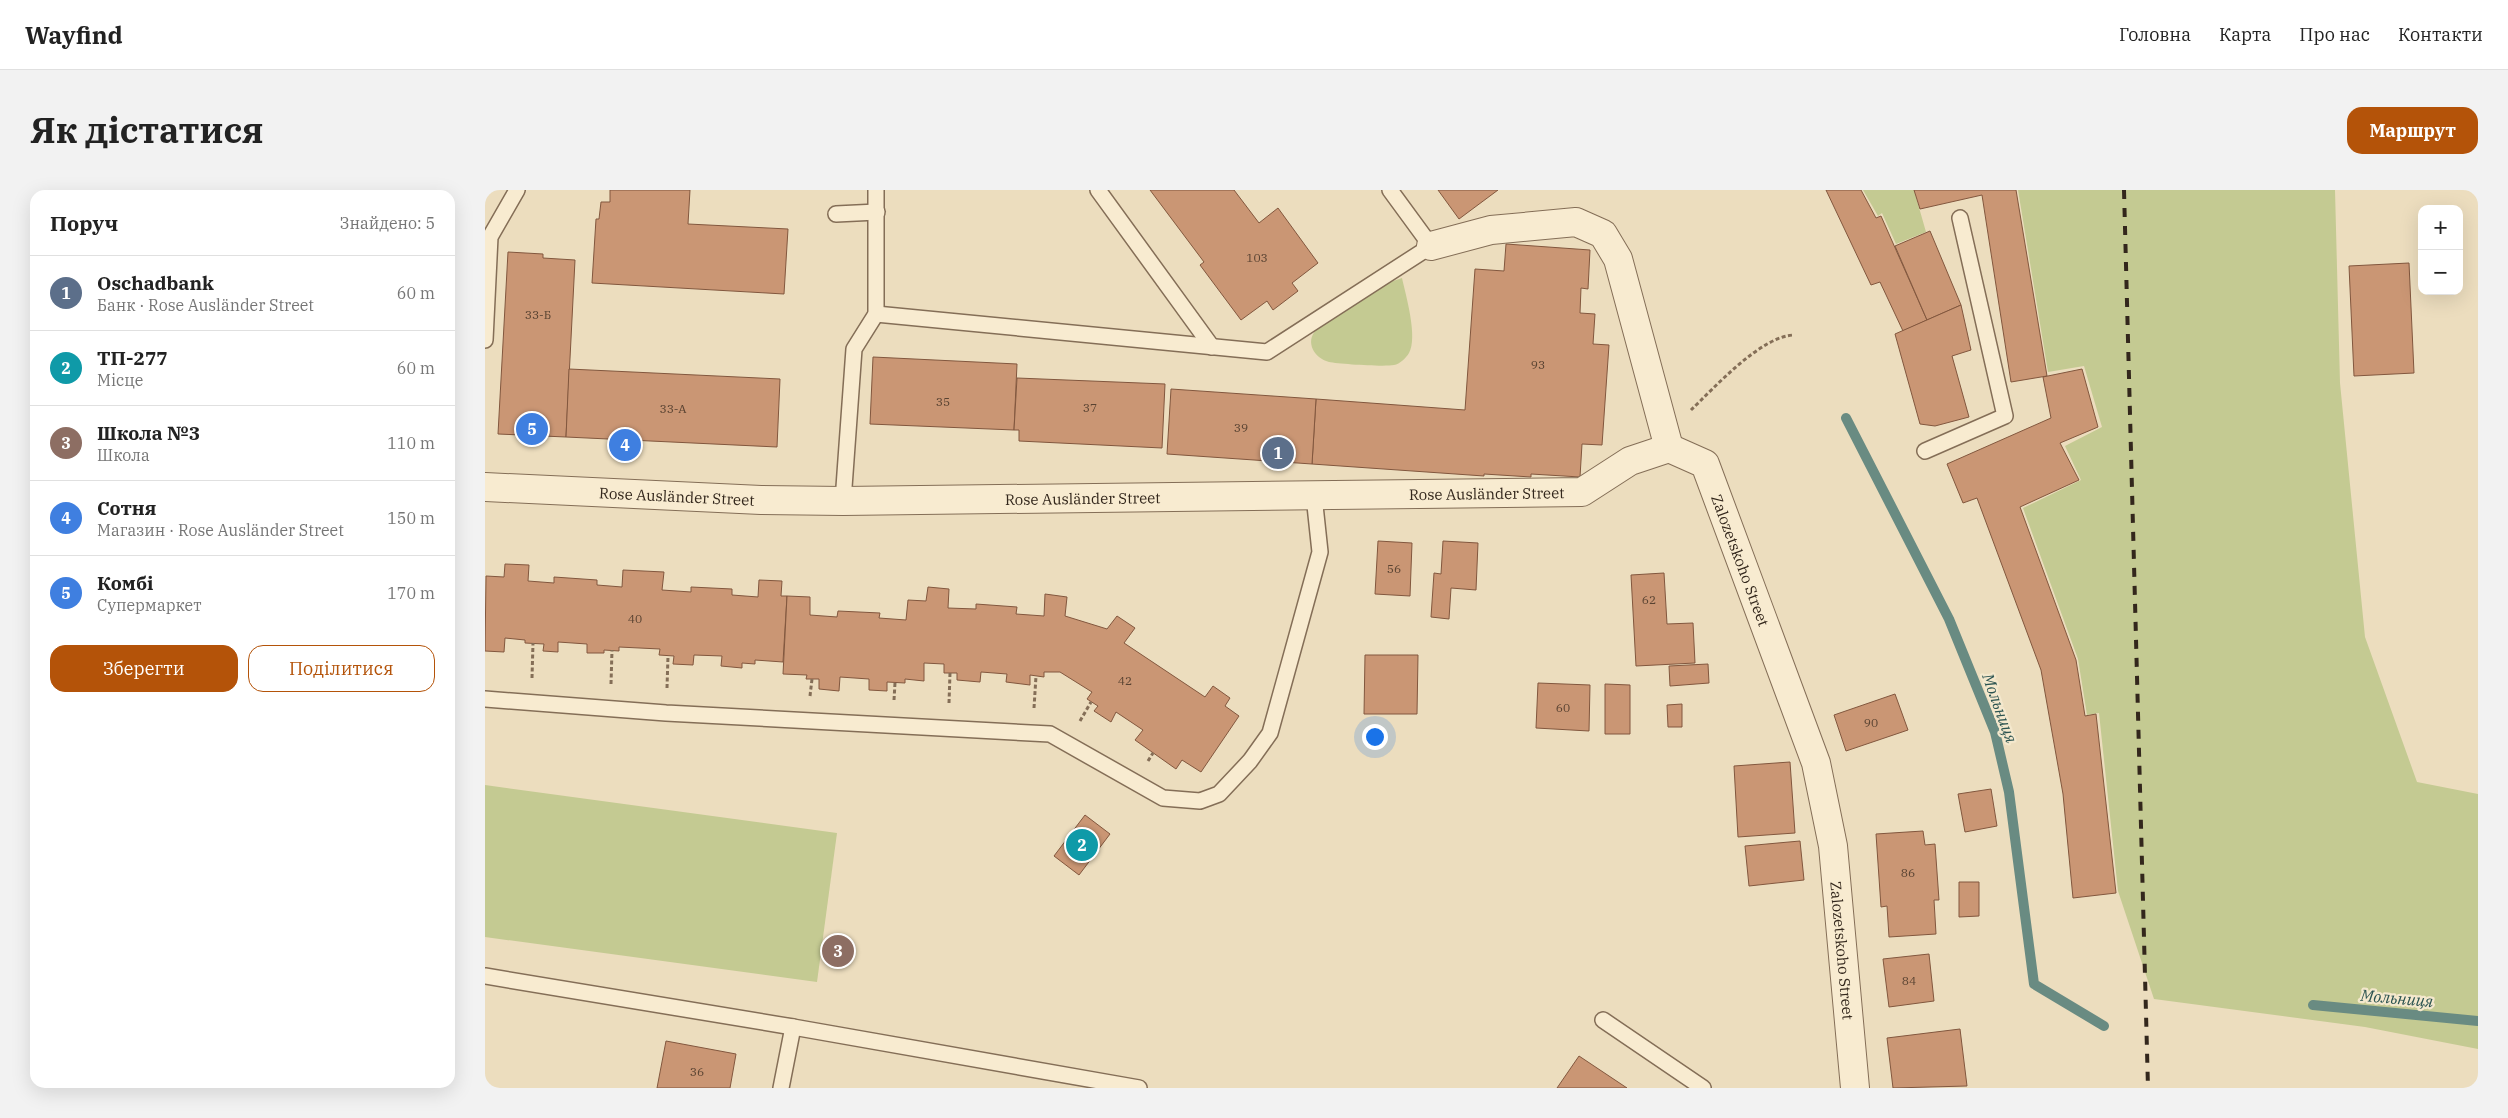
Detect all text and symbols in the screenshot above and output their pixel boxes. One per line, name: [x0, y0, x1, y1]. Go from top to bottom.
text: Wayfind: [25, 19, 123, 51]
text: Головна: [2119, 23, 2191, 46]
text: Карта: [2219, 23, 2271, 46]
text: Про нас: [2299, 23, 2370, 46]
text: Контакти: [2398, 23, 2483, 46]
text: Як дістатися: [30, 107, 264, 153]
button: Маршрут: [2347, 107, 2478, 154]
map controls: [2418, 205, 2463, 295]
button: +: [2418, 205, 2463, 250]
text: Поруч: [50, 209, 118, 237]
text: Знайдено: 5: [340, 213, 435, 233]
house number: 103: [1246, 250, 1268, 265]
button: −: [2418, 250, 2463, 295]
text: Oschadbank: [97, 271, 214, 295]
text: 1: [61, 283, 71, 303]
text: 60 m: [397, 283, 435, 303]
text: Банк · Rose Ausländer Street: [97, 295, 314, 315]
house number: 33-Б: [525, 307, 551, 322]
text: ТП-277: [97, 346, 168, 370]
house number: 93: [1531, 357, 1545, 372]
text: 2: [61, 358, 71, 378]
text: 60 m: [397, 358, 435, 378]
text: Місце: [97, 370, 143, 390]
house number: 35: [936, 394, 950, 409]
house number: 37: [1083, 400, 1097, 415]
house number: 33-А: [659, 401, 687, 416]
pin: 5: [516, 410, 548, 448]
house number: 39: [1234, 420, 1248, 435]
text: Школа №3: [97, 421, 200, 445]
pin: 4: [609, 426, 641, 464]
text: 3: [61, 433, 71, 453]
text: 110 m: [387, 433, 435, 453]
pin: 1: [1262, 434, 1294, 472]
text: Школа: [97, 445, 150, 465]
street label: Rose Ausländer Street: [599, 483, 755, 509]
street label: Rose Ausländer Street: [1409, 483, 1565, 504]
street label: Rose Ausländer Street: [1005, 488, 1161, 509]
street label: Zalozetskoho Street: [1708, 492, 1774, 629]
text: Сотня: [97, 496, 156, 520]
text: 4: [61, 508, 71, 528]
text: 150 m: [387, 508, 435, 528]
text: Магазин · Rose Ausländer Street: [97, 520, 344, 540]
house number: 56: [1387, 561, 1401, 576]
text: Комбі: [97, 571, 153, 595]
text: 5: [61, 583, 71, 603]
text: 170 m: [387, 583, 435, 603]
house number: 62: [1642, 592, 1656, 607]
text: Супермаркет: [97, 595, 202, 615]
house number: 40: [628, 611, 642, 626]
button: Зберегти: [50, 645, 238, 692]
button: Поділитися: [248, 645, 435, 692]
water label: Мольниця: [1978, 670, 2022, 746]
house number: 42: [1118, 673, 1132, 688]
house number: 60: [1556, 700, 1570, 715]
house number: 90: [1864, 715, 1878, 730]
your location: [1362, 724, 1388, 750]
pin: 2: [1066, 826, 1098, 864]
house number: 86: [1901, 865, 1915, 880]
street label: Zalozetskoho Street: [1827, 880, 1858, 1021]
pin: 3: [822, 932, 854, 970]
house number: 84: [1902, 973, 1916, 988]
water label: Мольниця: [2359, 985, 2435, 1011]
house number: 36: [690, 1064, 704, 1079]

